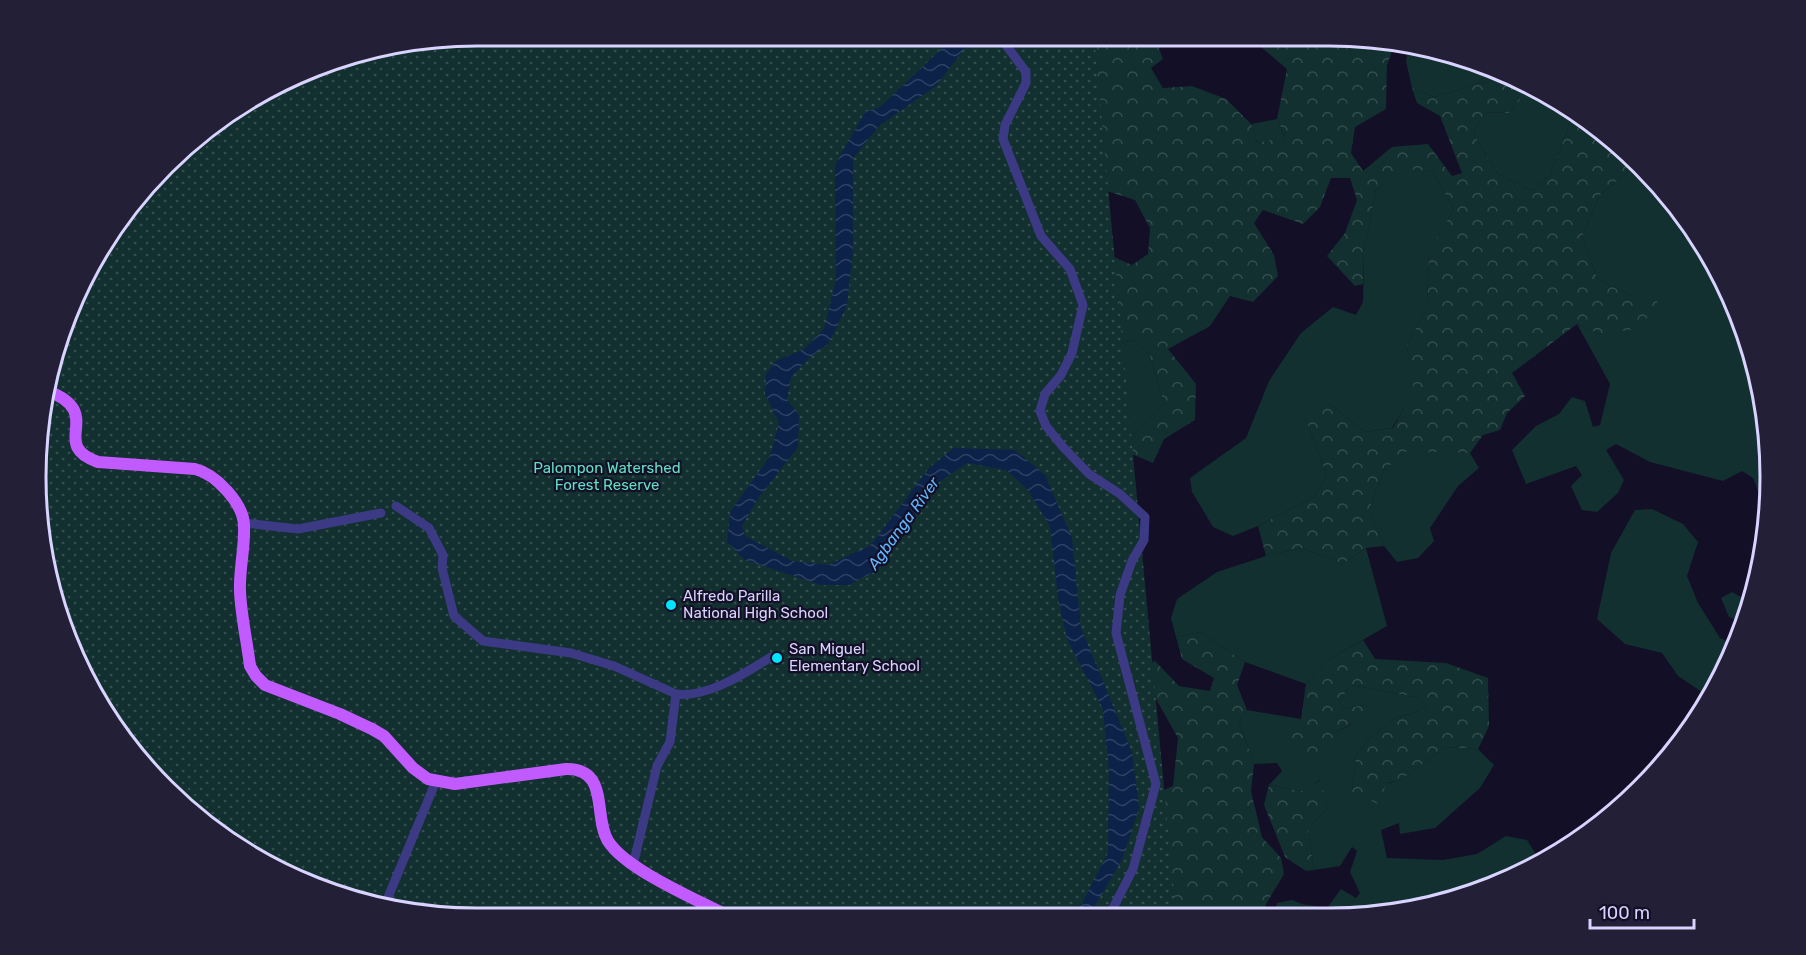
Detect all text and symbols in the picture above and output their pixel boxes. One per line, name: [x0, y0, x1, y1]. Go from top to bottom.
park label: Palompon Watershed Forest Reserve: [533, 459, 681, 494]
water label: Agbanga River: [863, 473, 944, 574]
place label: Alfredo Parilla National High School: [683, 587, 828, 622]
marker: Alfredo Parilla National High School: [664, 598, 678, 612]
place label: San Miguel Elementary School: [789, 640, 920, 675]
marker: San Miguel Elementary School: [770, 651, 784, 665]
scale bar: [1590, 892, 1694, 930]
text: 100 m: [1599, 902, 1650, 924]

